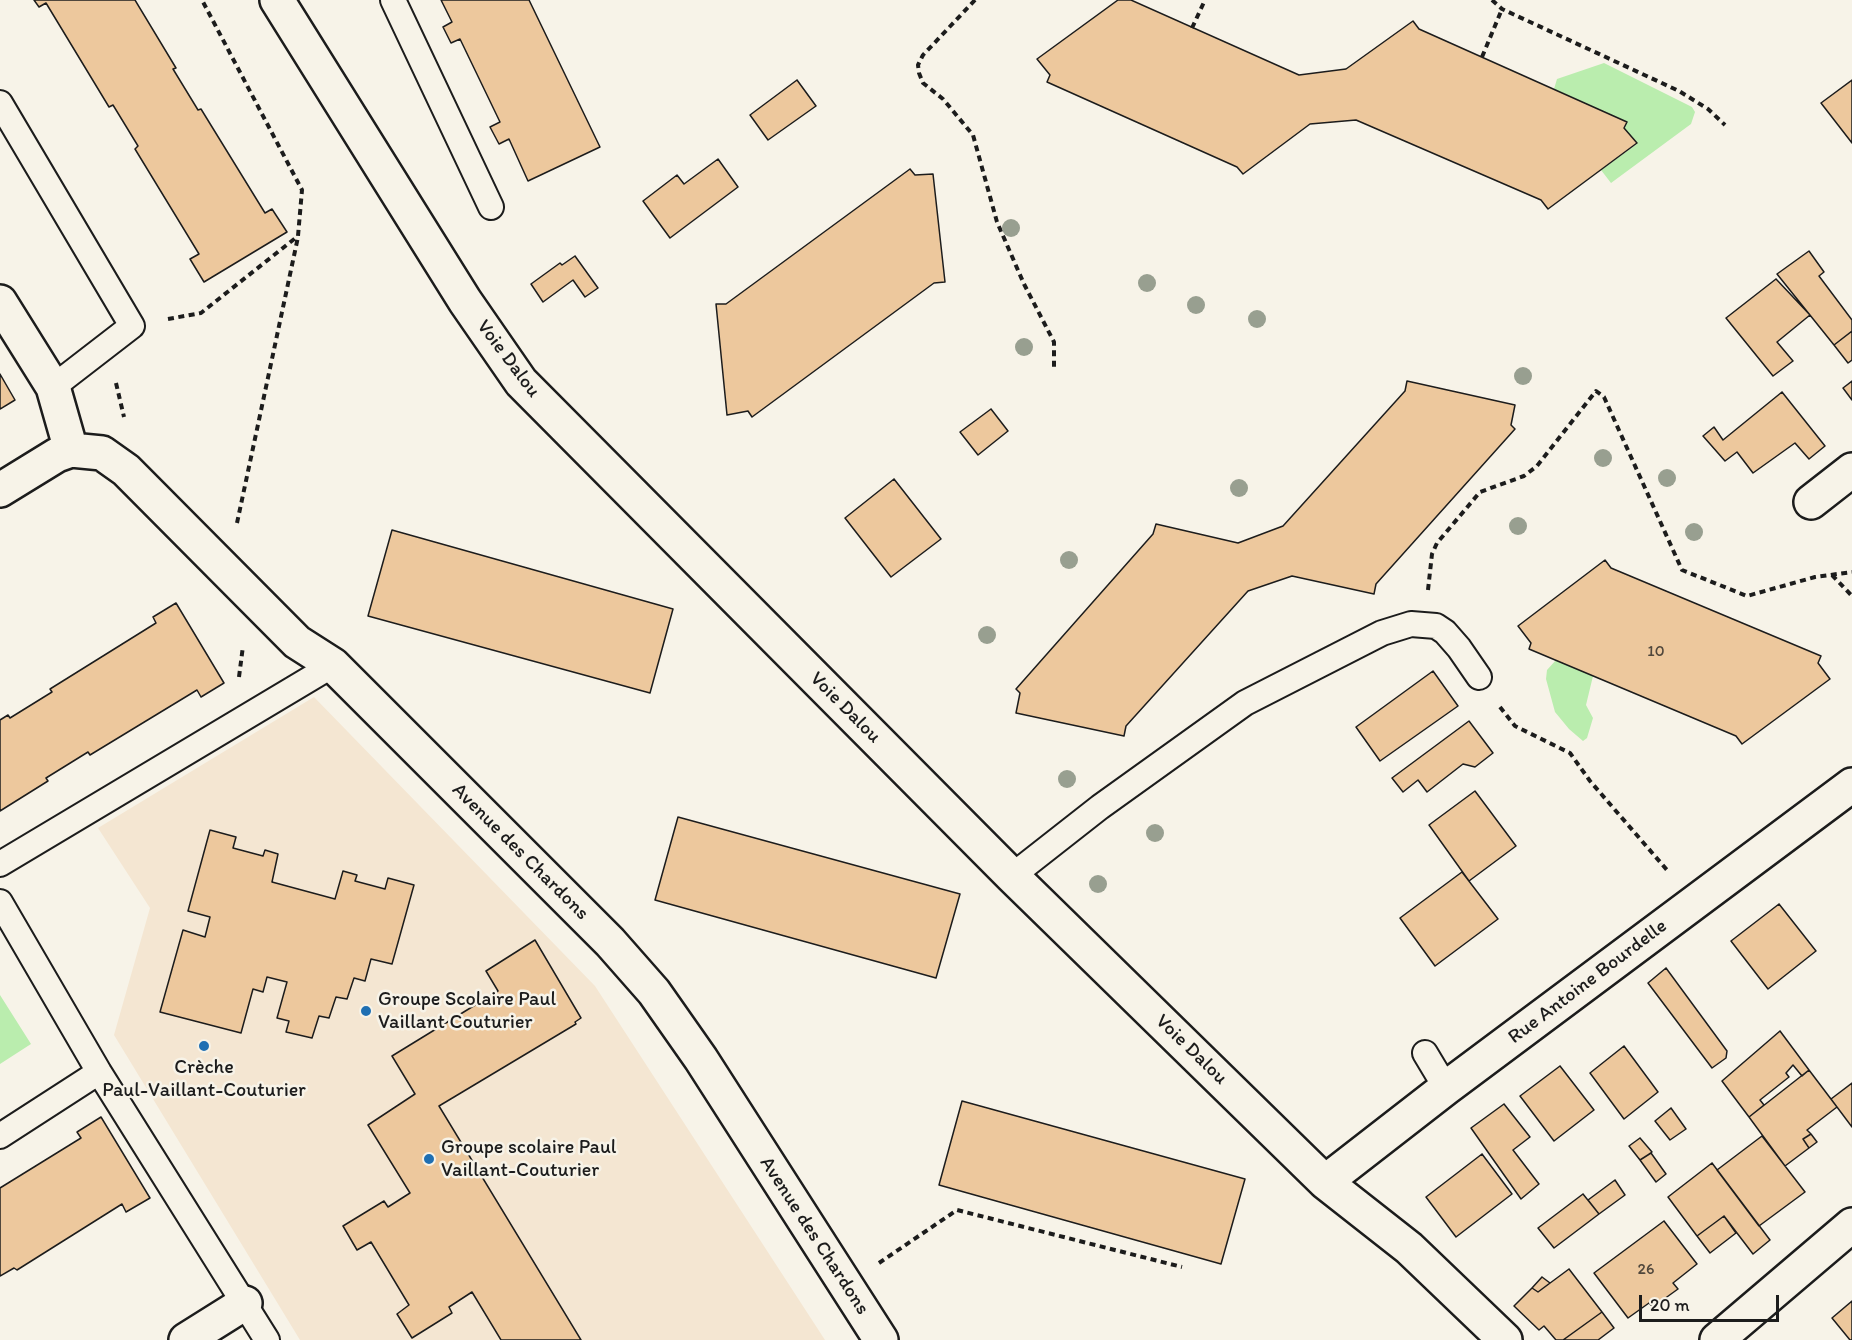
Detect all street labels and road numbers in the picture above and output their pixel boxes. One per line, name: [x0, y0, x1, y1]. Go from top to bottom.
street label: Voie Dalou: [471, 315, 545, 403]
street label: Voie Dalou: [804, 667, 886, 749]
street label: Avenue des Chardons: [447, 779, 593, 925]
street label: Rue Antoine Bourdelle: [1504, 914, 1672, 1050]
street label: Voie Dalou: [1150, 1010, 1232, 1090]
street label: Avenue des Chardons: [754, 1152, 874, 1320]

